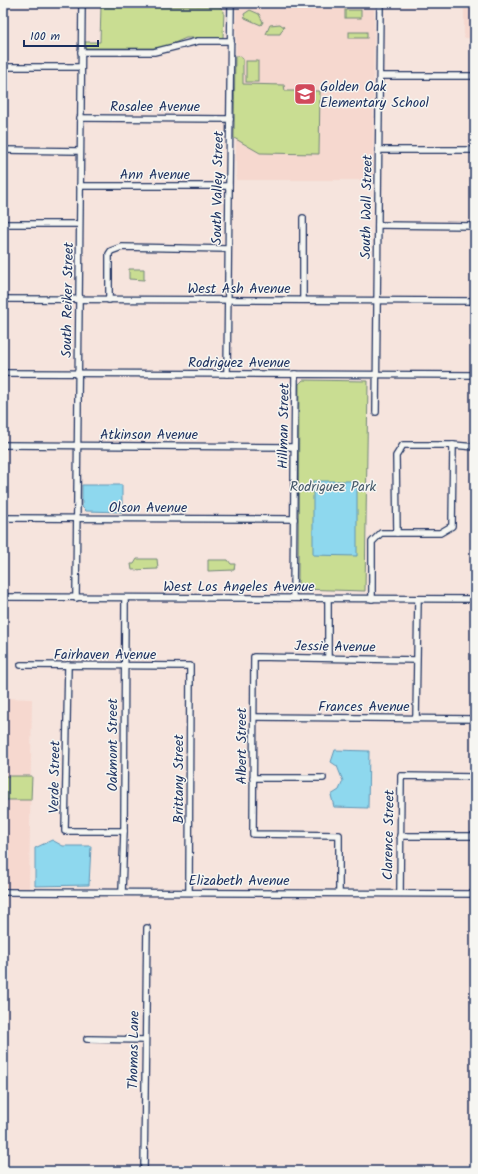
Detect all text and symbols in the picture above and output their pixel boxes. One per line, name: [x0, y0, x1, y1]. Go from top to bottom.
scale bar: [24, 22, 98, 48]
text: 100 m: [30, 27, 61, 46]
place label: Golden Oak Elementary School: [320, 76, 429, 114]
school or university icon: Golden Oak Elementary School: [292, 81, 318, 107]
street label: Rosalee Avenue: [110, 96, 201, 118]
street label: South Valley Street: [206, 130, 230, 245]
street label: South Wall Street: [355, 154, 379, 259]
street label: Ann Avenue: [120, 164, 191, 186]
street label: South Reiker Street: [56, 242, 80, 358]
street label: West Ash Avenue: [187, 278, 291, 300]
street label: Rodriguez Avenue: [188, 352, 291, 374]
street label: Hillman Street: [272, 382, 296, 469]
street label: Atkinson Avenue: [100, 424, 199, 446]
park label: Rodriguez Park: [290, 476, 377, 498]
street label: Olson Avenue: [109, 497, 188, 519]
street label: West Los Angeles Avenue: [163, 576, 315, 598]
street label: Jessie Avenue: [294, 635, 376, 659]
street label: Fairhaven Avenue: [54, 644, 157, 666]
street label: Frances Avenue: [318, 696, 410, 718]
street label: Oakmont Street: [102, 698, 124, 792]
street label: Albert Street: [231, 707, 253, 784]
street label: Brittany Street: [168, 734, 190, 824]
street label: Verde Street: [43, 740, 67, 814]
street label: Clarence Street: [377, 789, 401, 880]
street label: Elizabeth Avenue: [188, 870, 290, 892]
street label: Thomas Lane: [122, 1010, 146, 1090]

